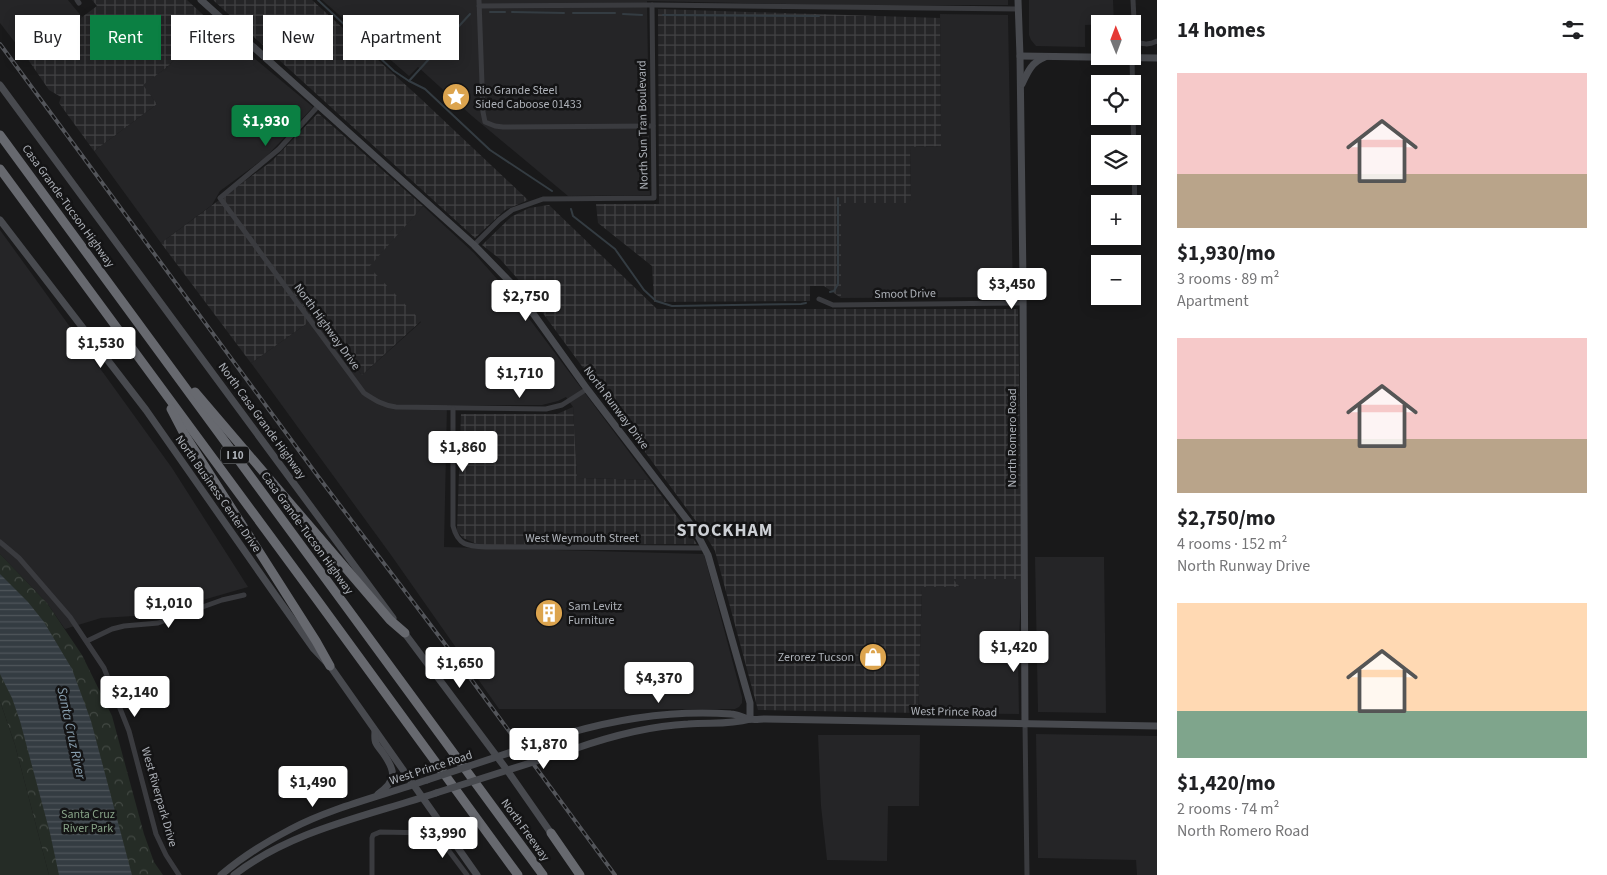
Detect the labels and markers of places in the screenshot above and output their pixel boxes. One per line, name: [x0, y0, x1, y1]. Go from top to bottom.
place icon: Rio Grande Steel Sided Caboose 01433: [441, 82, 471, 112]
place label: Rio Grande Steel Sided Caboose 01433: [475, 82, 582, 113]
pin: $1,930: [225, 104, 307, 147]
pin: $3,450: [971, 268, 1053, 310]
pin: $2,750: [485, 280, 567, 322]
pin: $1,530: [60, 326, 142, 369]
pin: $1,710: [479, 356, 561, 399]
pin: $1,860: [422, 430, 504, 473]
pin: $1,010: [128, 586, 210, 629]
building icon: Sam Levitz Furniture: [534, 598, 564, 628]
place label: Sam Levitz Furniture: [568, 598, 622, 629]
pin: $1,420: [973, 630, 1055, 673]
shop icon: Zerorez Tucson: [858, 642, 888, 672]
pin: $1,650: [419, 646, 501, 689]
place label: Zerorez Tucson: [778, 649, 854, 666]
pin: $4,370: [618, 662, 700, 704]
pin: $2,140: [94, 676, 176, 718]
pin: $1,870: [503, 728, 585, 770]
pin: $1,490: [272, 766, 354, 808]
pin: $3,990: [402, 816, 484, 859]

